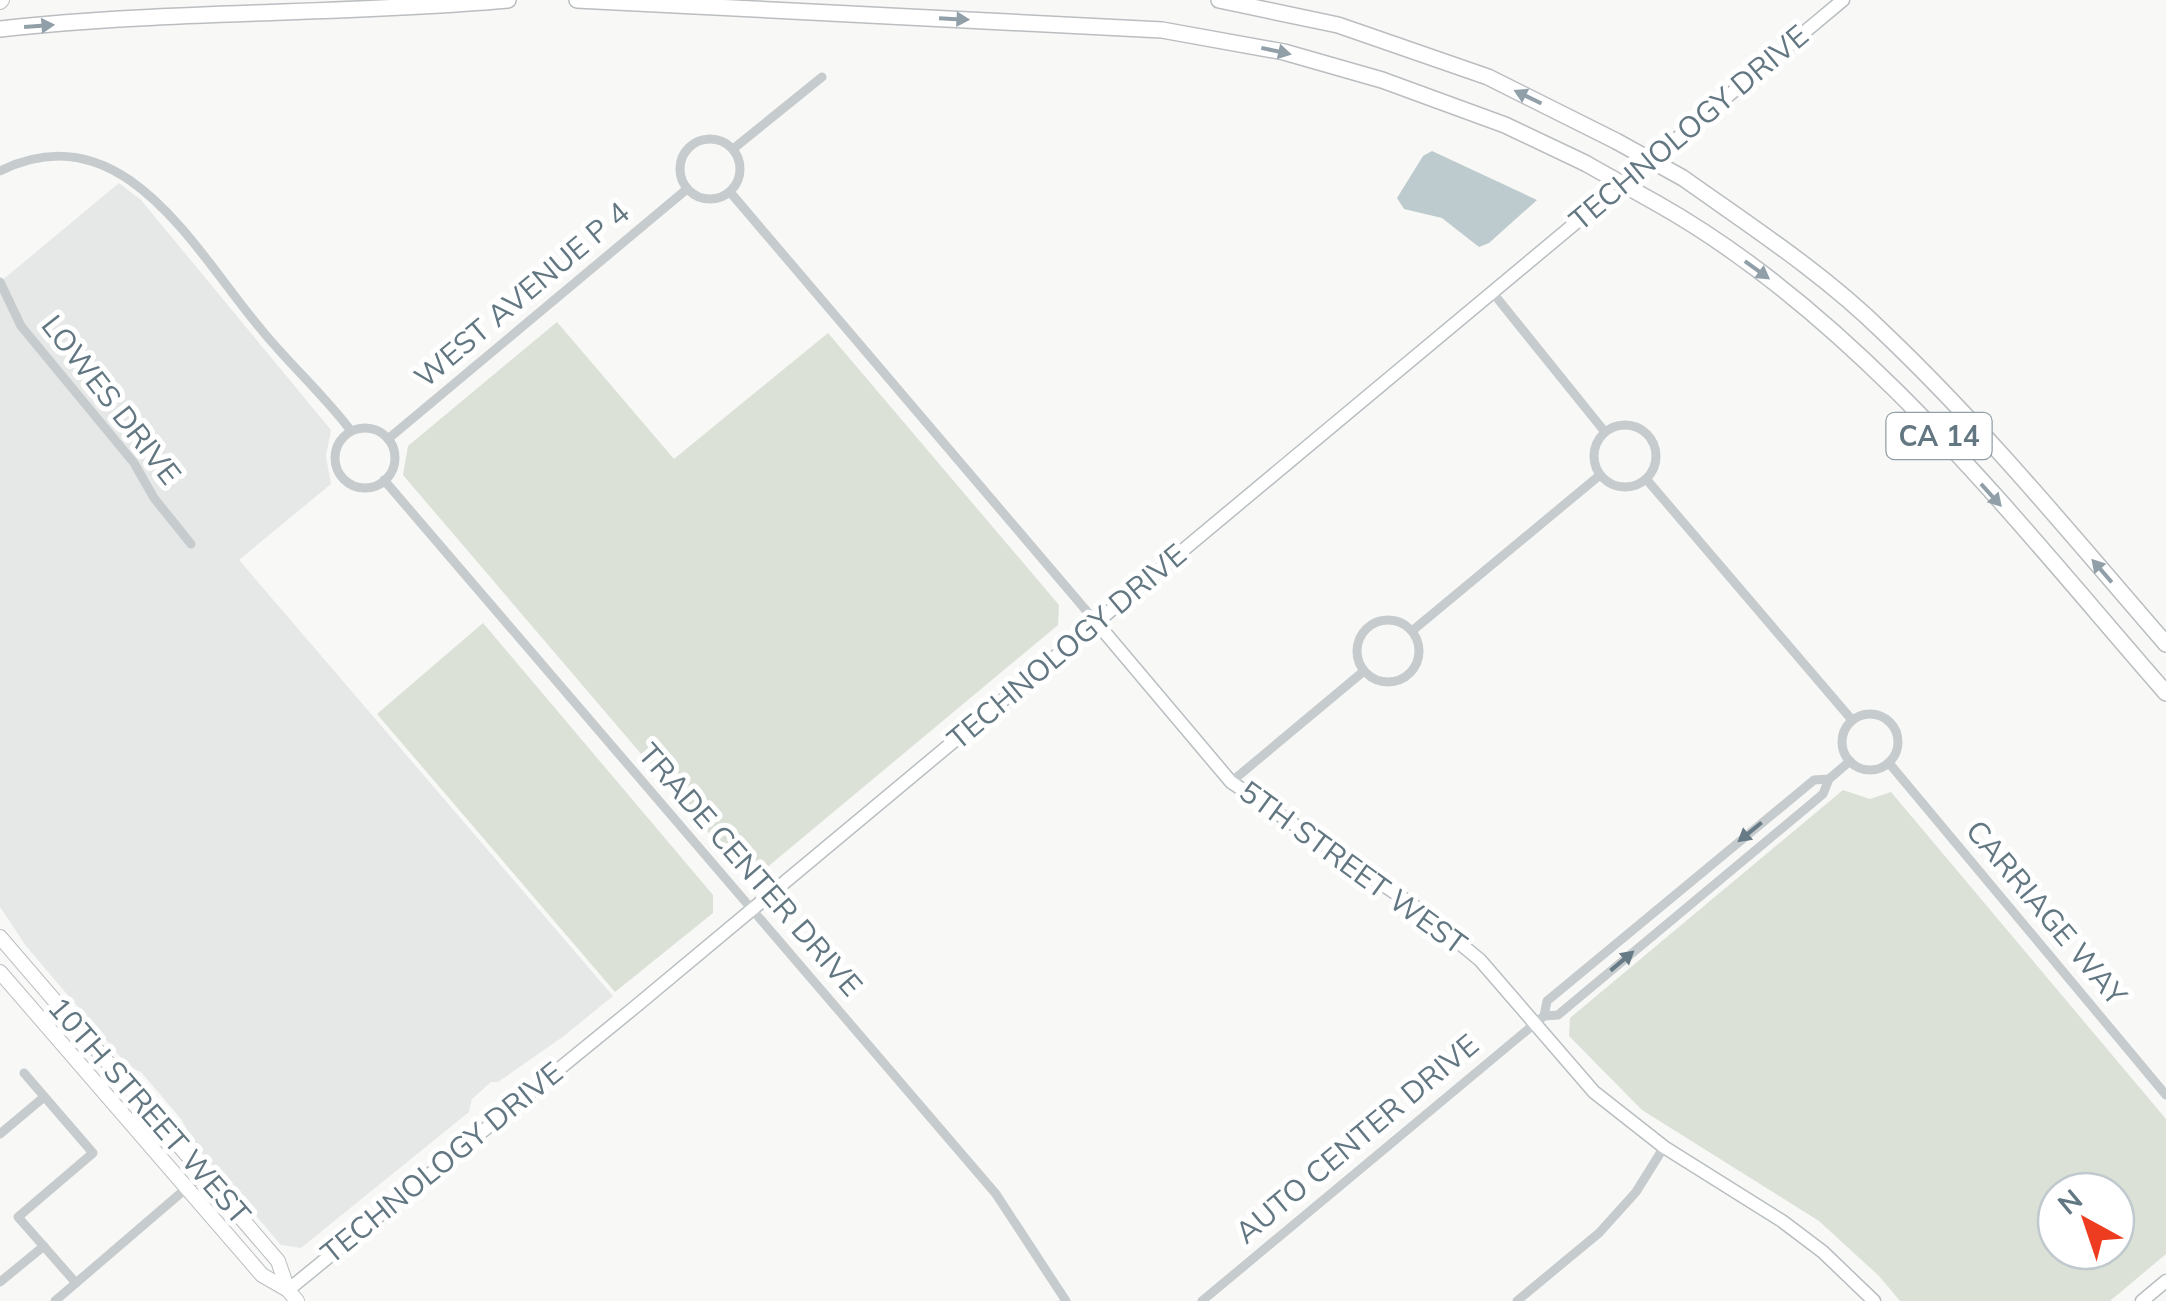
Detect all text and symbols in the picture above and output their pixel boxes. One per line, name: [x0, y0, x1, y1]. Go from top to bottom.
one-way arrow: [938, 11, 970, 27]
street label: TECHNOLOGY DRIVE: [1561, 16, 1816, 238]
one-way arrow: [23, 18, 55, 34]
one-way arrow: [1261, 44, 1292, 60]
one-way arrow: [1514, 89, 1543, 106]
street label: WEST AVENUE P 4: [406, 193, 637, 395]
one-way arrow: [1744, 260, 1770, 280]
street label: LOWES DRIVE: [34, 307, 190, 492]
road number: CA 14: [1886, 413, 1992, 459]
one-way arrow: [1979, 482, 2001, 507]
street label: TECHNOLOGY DRIVE: [939, 535, 1194, 757]
one-way arrow: [2092, 558, 2114, 583]
street label: TRADE CENTER DRIVE: [630, 735, 871, 1004]
street label: 5TH STREET WEST: [1232, 772, 1475, 962]
street label: CARRIAGE WAY: [1958, 812, 2136, 1013]
one-way arrow: [1737, 821, 1762, 842]
one-way arrow: [1609, 951, 1634, 973]
street label: 10TH STREET WEST: [40, 988, 259, 1232]
street label: AUTO CENTER DRIVE: [1227, 1025, 1486, 1251]
street label: TECHNOLOGY DRIVE: [313, 1053, 570, 1271]
north arrow: [2036, 1171, 2136, 1271]
text: N: [2050, 1181, 2089, 1222]

